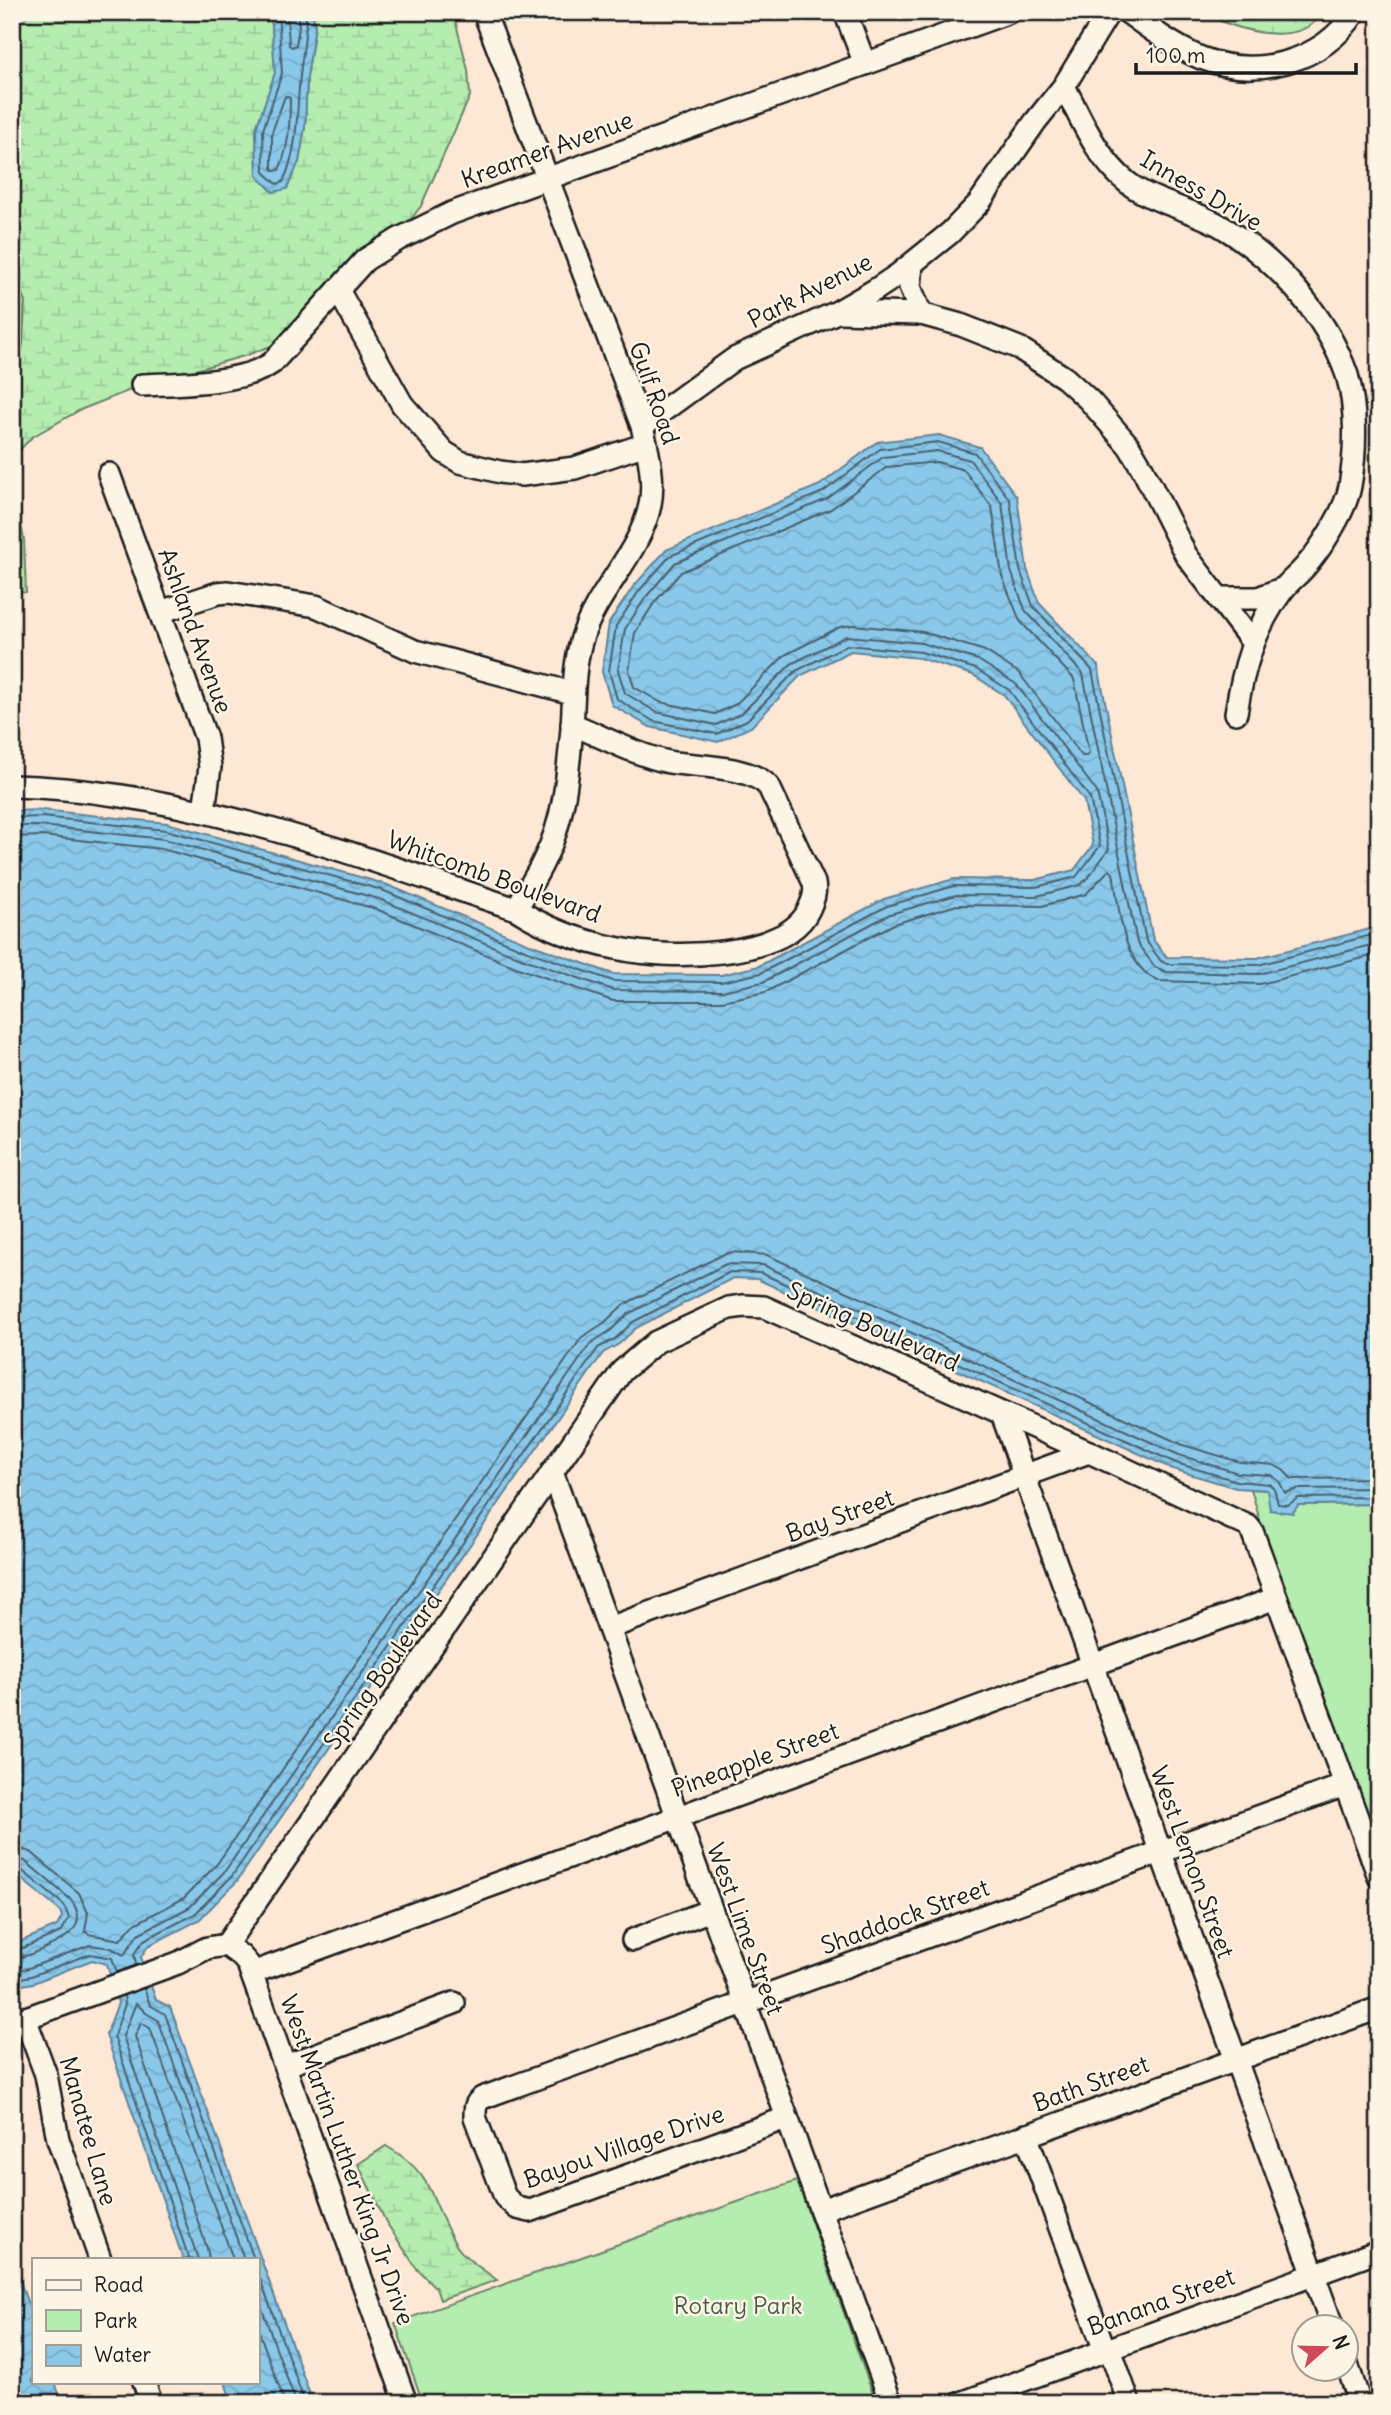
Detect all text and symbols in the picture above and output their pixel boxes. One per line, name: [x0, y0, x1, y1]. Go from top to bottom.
scale bar: [1136, 32, 1356, 76]
text: 100 m: [1146, 42, 1205, 69]
street label: Kreamer Avenue: [457, 104, 637, 194]
street label: Inness Drive: [1135, 143, 1268, 237]
street label: Park Avenue: [742, 246, 877, 334]
street label: Gulf Road: [623, 337, 686, 448]
street label: Ashland Avenue: [152, 544, 240, 717]
street label: Whitcomb Boulevard: [383, 823, 605, 929]
street label: Spring Boulevard: [783, 1275, 964, 1378]
street label: Bay Street: [782, 1482, 898, 1548]
street label: Spring Boulevard: [317, 1586, 448, 1755]
street label: Pineapple Street: [667, 1715, 842, 1803]
street label: West Lemon Street: [1144, 1762, 1242, 1962]
street label: West Lime Street: [701, 1839, 791, 2019]
street label: Shaddock Street: [816, 1872, 993, 1960]
street label: West Martin Luther King Jr Drive: [274, 1990, 422, 2329]
street label: Bath Street: [1029, 2048, 1153, 2118]
street label: Manatee Lane: [53, 2053, 125, 2209]
street label: Bayou Village Drive: [520, 2098, 728, 2194]
legend: [32, 2258, 259, 2384]
street label: Banana Street: [1083, 2261, 1238, 2342]
text: Road: [94, 2271, 143, 2298]
park label: Rotary Park: [674, 2290, 802, 2320]
text: Park: [94, 2307, 137, 2334]
north arrow: [1290, 2314, 1360, 2384]
text: N: [1327, 2332, 1354, 2352]
text: Water: [94, 2341, 152, 2368]

